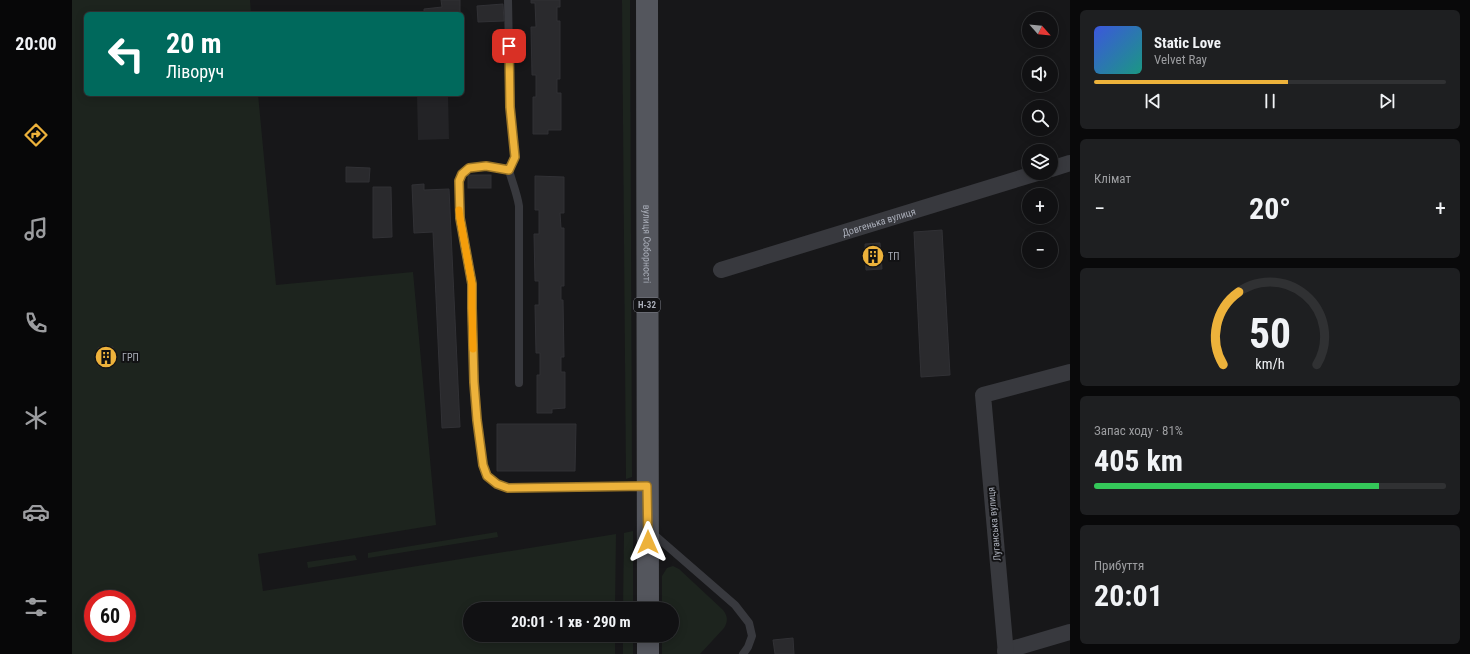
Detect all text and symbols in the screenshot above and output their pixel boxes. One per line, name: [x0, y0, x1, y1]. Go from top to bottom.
north arrow: [1022, 12, 1058, 48]
map controls: [1022, 12, 1058, 268]
text: 20 m: [166, 27, 222, 60]
icon: left: [100, 28, 152, 80]
pin: [492, 29, 526, 63]
text: 20:00: [15, 33, 57, 54]
text: Static Love: [1154, 34, 1221, 52]
icon: arrive: [498, 35, 520, 57]
text: Velvet Ray: [1154, 52, 1207, 67]
button: sound: [1022, 56, 1058, 92]
text: Ліворуч: [166, 61, 224, 82]
icon: previous: [1142, 90, 1164, 112]
icon: pause: [1259, 90, 1281, 112]
icon: next: [1376, 90, 1398, 112]
button: search: [1022, 100, 1058, 136]
icon: directions: [22, 121, 50, 149]
button: layers: [1022, 144, 1058, 180]
text: Клімат: [1094, 171, 1131, 186]
button: +: [1022, 188, 1058, 224]
text: 20°: [1249, 191, 1291, 226]
text: −: [1094, 196, 1105, 221]
text: +: [1435, 196, 1446, 221]
street label: вулиця Соборності: [642, 205, 653, 283]
street label: Довгенька вулиця: [841, 205, 917, 238]
icon: music: [22, 215, 50, 243]
button: −: [1022, 232, 1058, 268]
building icon: ТП: [860, 243, 886, 269]
place label: ТП: [888, 251, 899, 262]
road number: Н-32: [634, 298, 660, 312]
icon: phone: [22, 309, 50, 337]
text: 50: [1249, 309, 1291, 358]
building icon: ГРП: [93, 344, 119, 370]
place label: ГРП: [122, 352, 139, 363]
text: km/h: [1255, 356, 1285, 372]
icon: climate: [22, 404, 50, 432]
text: Запас ходу · 81%: [1094, 423, 1183, 438]
text: 405 km: [1094, 443, 1183, 478]
street label: Луганська вулиця: [985, 486, 1003, 562]
icon: car: [22, 498, 50, 526]
position arrow: [627, 521, 669, 563]
text: Прибуття: [1094, 558, 1144, 573]
text: 20:01: [1094, 578, 1163, 613]
speed limit sign: 60: [84, 590, 136, 642]
icon: filters: [22, 593, 50, 621]
text: 20:01 · 1 хв · 290 m: [511, 613, 631, 631]

